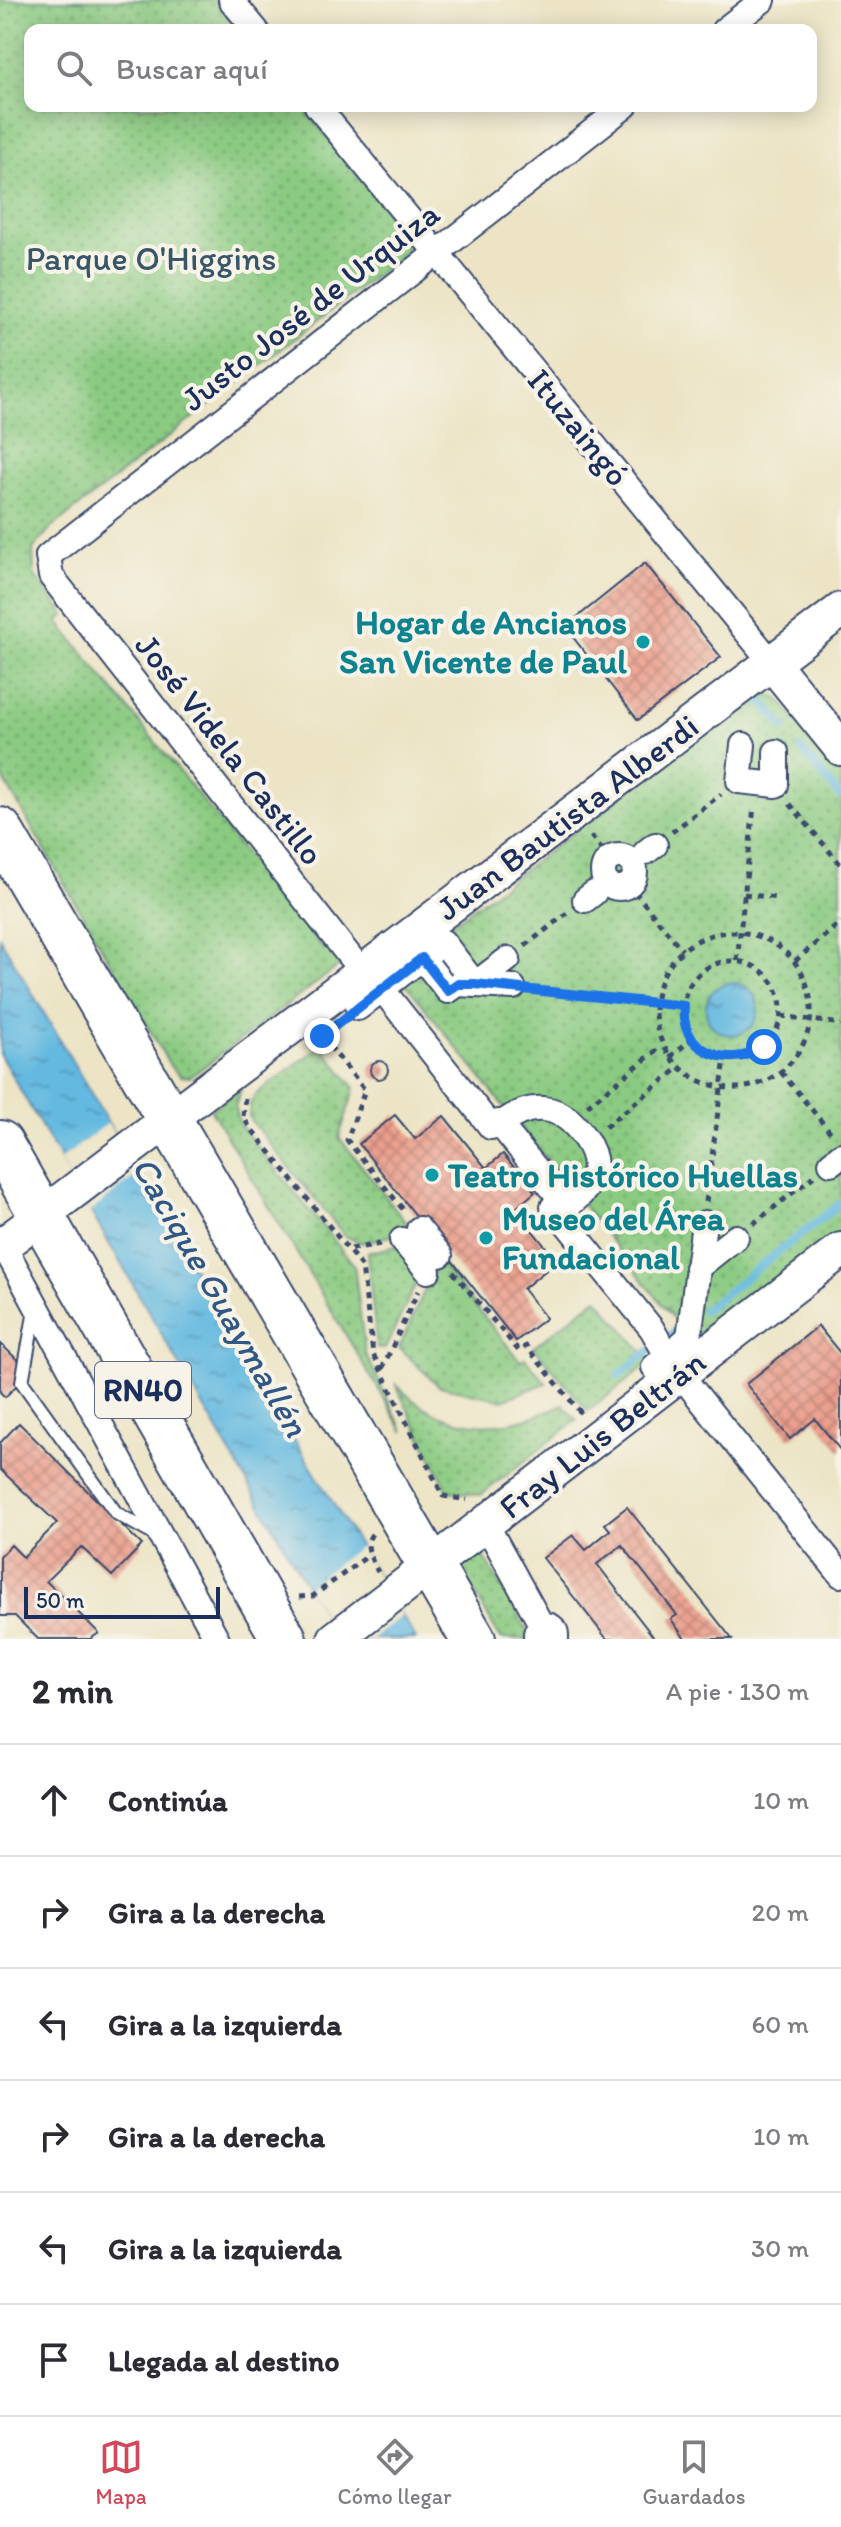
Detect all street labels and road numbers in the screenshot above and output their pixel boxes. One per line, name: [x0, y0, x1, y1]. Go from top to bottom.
street label: Justo José de Urquiza: [173, 193, 448, 420]
street label: Ituzaingó: [519, 360, 638, 494]
street label: José Videla Castillo: [127, 625, 333, 873]
street label: Juan Bautista Alberdi: [428, 706, 706, 929]
street label: Fray Luis Beltrán: [491, 1341, 714, 1528]
road number: RN40: [95, 1362, 191, 1418]

